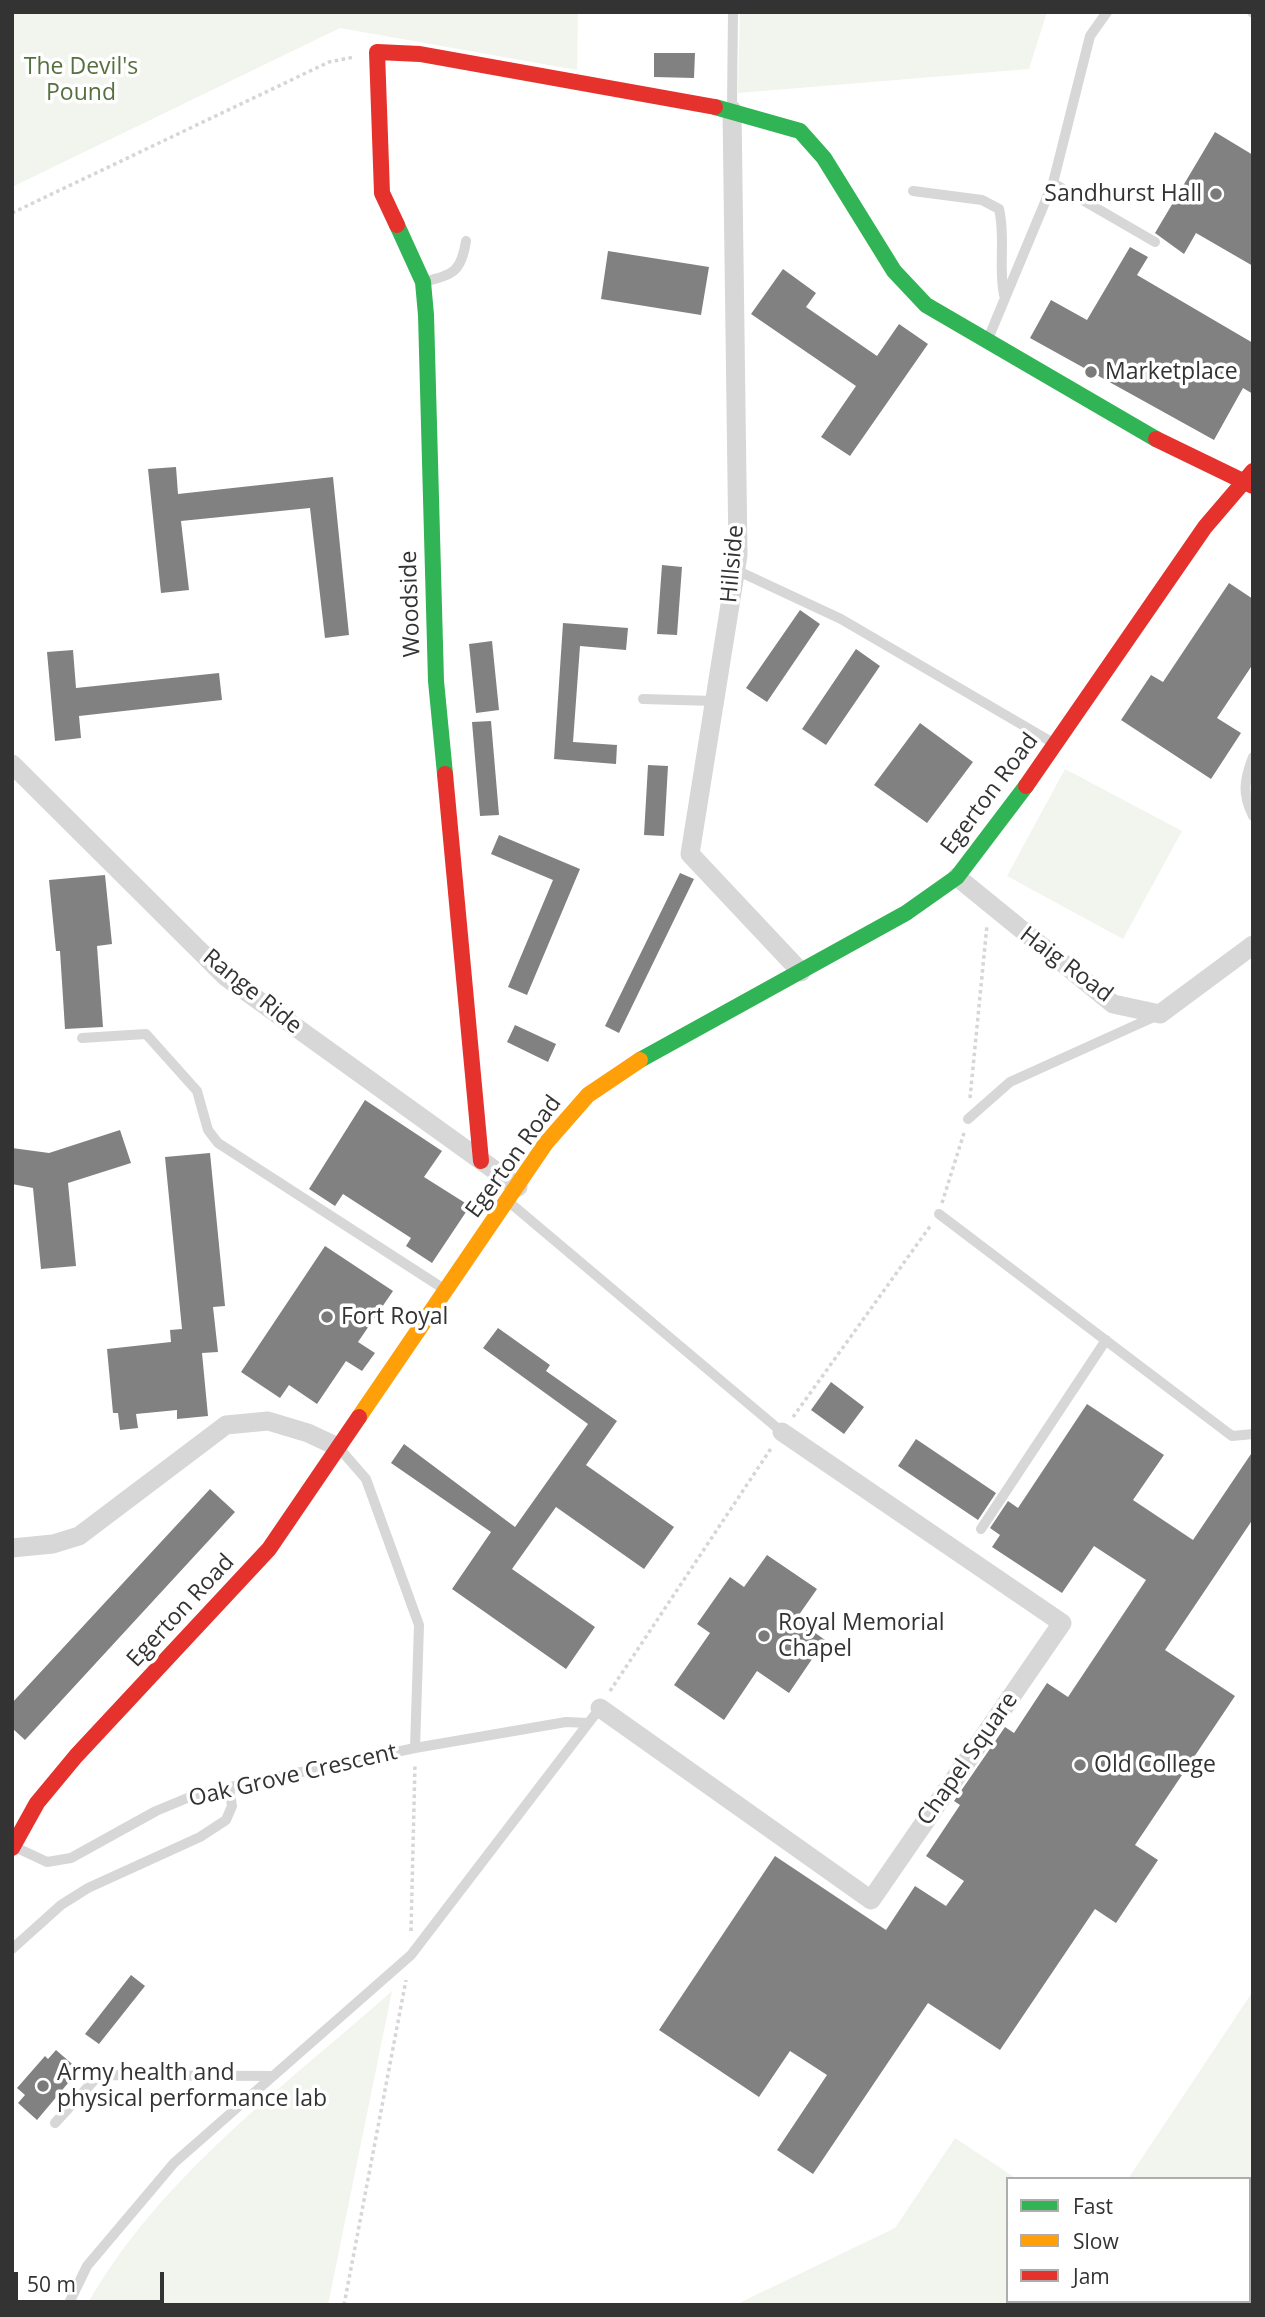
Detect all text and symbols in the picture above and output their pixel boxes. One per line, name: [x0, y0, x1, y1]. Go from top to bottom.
park label: The Devil's Pound: [24, 53, 138, 107]
place label: Sandhurst Hall: [1044, 180, 1202, 208]
marker: Sandhurst Hall: [1208, 186, 1224, 202]
place label: Marketplace: [1105, 358, 1238, 386]
marker: Marketplace: [1083, 364, 1099, 380]
street label: Hillside: [716, 524, 750, 604]
street label: Woodside: [395, 550, 427, 658]
street label: Egerton Road: [935, 728, 1045, 860]
street label: Haig Road: [1014, 921, 1118, 1009]
street label: Range Ride: [197, 944, 307, 1040]
street label: Egerton Road: [460, 1090, 568, 1224]
place label: Fort Royal: [341, 1303, 448, 1331]
marker: Fort Royal: [319, 1309, 335, 1325]
street label: Egerton Road: [122, 1549, 240, 1673]
place label: Royal Memorial Chapel: [778, 1609, 945, 1663]
marker: Royal Memorial Chapel: [756, 1628, 772, 1644]
street label: Chapel Square: [912, 1687, 1024, 1831]
street label: Oak Grove Crescent: [186, 1739, 400, 1813]
place label: Old College: [1094, 1751, 1216, 1779]
marker: Old College: [1072, 1757, 1088, 1773]
place label: Army health and physical performance lab: [57, 2059, 327, 2113]
marker: Army health and physical performance lab: [35, 2078, 51, 2094]
legend: [1006, 2177, 1251, 2303]
text: Fast: [1073, 2192, 1113, 2220]
text: Slow: [1073, 2227, 1119, 2255]
scale bar: [18, 2258, 168, 2302]
text: Jam: [1073, 2262, 1110, 2290]
text: 50 m: [27, 2270, 76, 2298]

